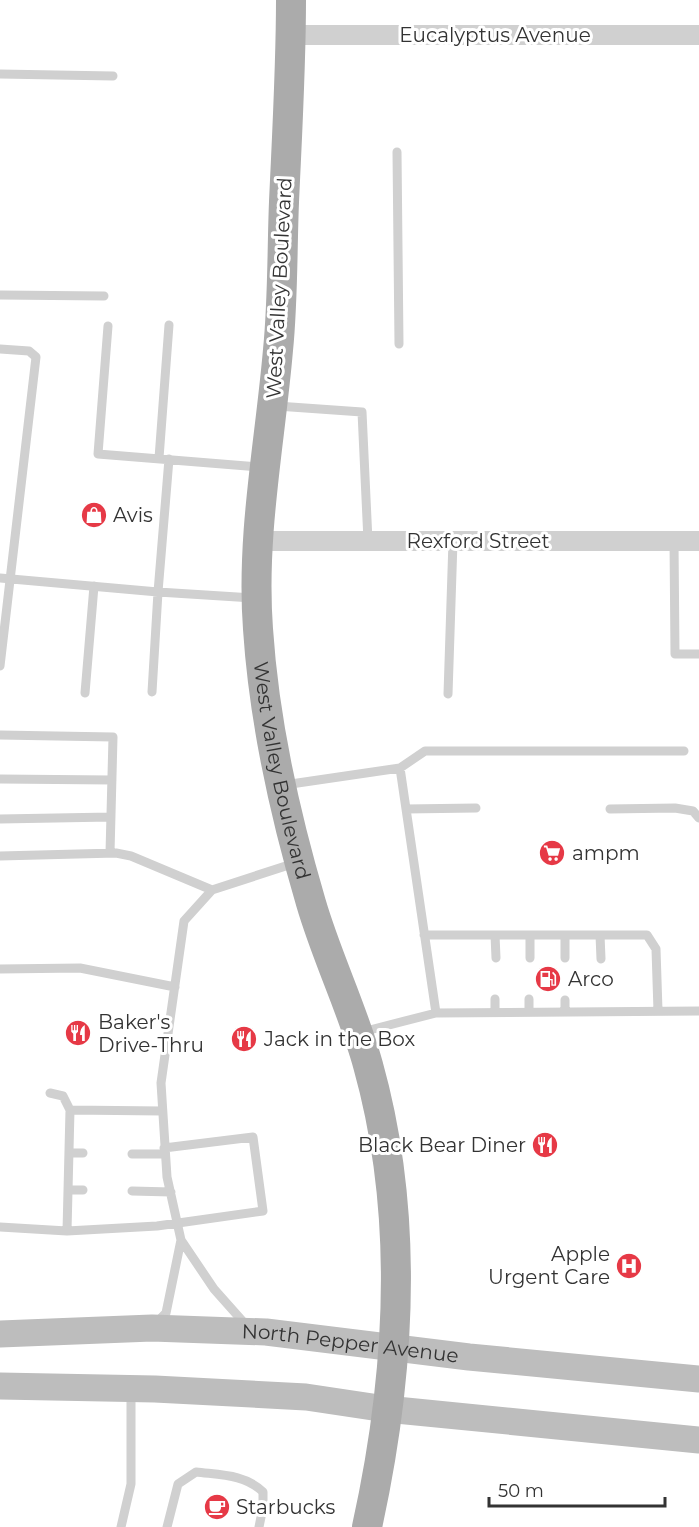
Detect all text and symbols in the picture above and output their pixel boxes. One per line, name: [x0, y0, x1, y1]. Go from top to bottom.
street label: Eucalyptus Avenue: [399, 23, 591, 47]
street label: West Valley Boulevard: [261, 177, 297, 399]
shop icon: Avis: [79, 500, 109, 530]
place label: Avis: [113, 503, 153, 527]
street label: Rexford Street: [406, 529, 550, 553]
street label: West Valley Boulevard: [249, 660, 316, 882]
supermarket icon: ampm: [537, 838, 567, 868]
place label: ampm: [572, 841, 640, 865]
fuel station icon: Arco: [533, 964, 563, 994]
place label: Arco: [568, 967, 614, 991]
place label: Baker's Drive-Thru: [98, 1010, 204, 1057]
restaurant icon: Baker's Drive-Thru: [63, 1018, 93, 1048]
restaurant icon: Jack in the Box: [229, 1024, 259, 1054]
place label: Jack in the Box: [263, 1027, 416, 1051]
restaurant icon: Black Bear Diner: [530, 1130, 560, 1160]
place label: Black Bear Diner: [358, 1133, 526, 1157]
place label: Apple Urgent Care: [488, 1242, 610, 1289]
hospital icon: Apple Urgent Care: [614, 1251, 644, 1281]
street label: North Pepper Avenue: [241, 1319, 460, 1368]
scale bar: [489, 1470, 664, 1508]
text: 50 m: [498, 1480, 544, 1502]
cafe icon: Starbucks: [202, 1492, 232, 1522]
place label: Starbucks: [236, 1495, 335, 1519]

